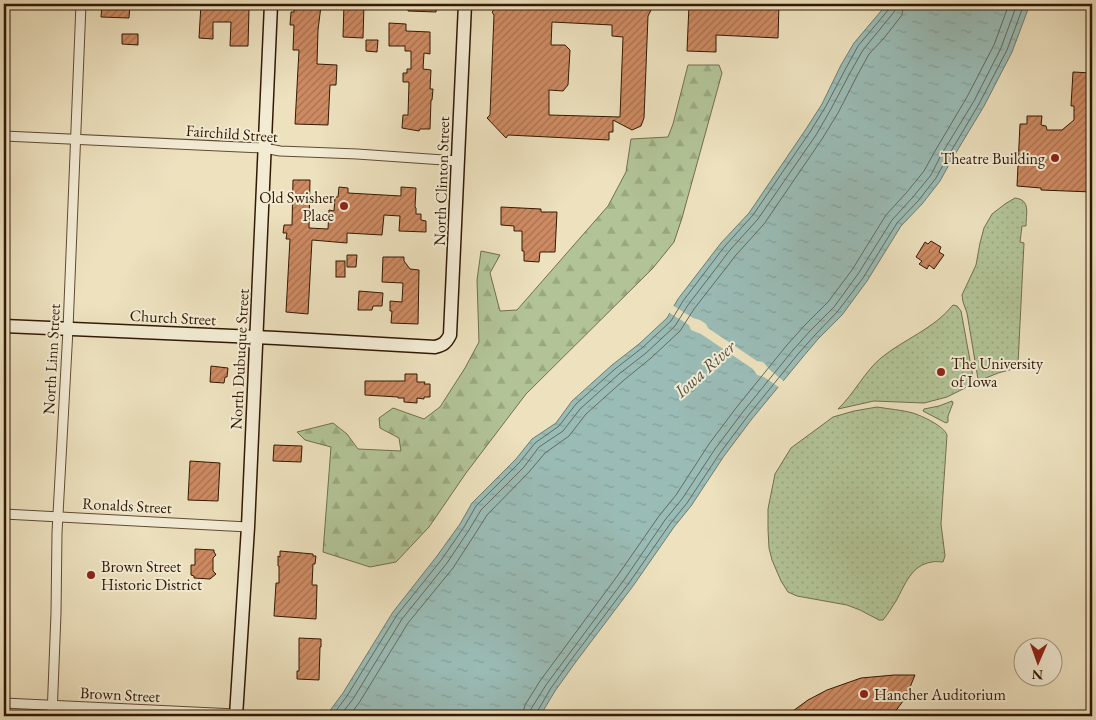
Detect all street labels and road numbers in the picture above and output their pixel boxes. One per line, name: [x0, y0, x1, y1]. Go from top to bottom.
street label: North Clinton Street: [429, 116, 454, 246]
street label: Fairchild Street: [185, 120, 279, 147]
street label: North Dubuque Street: [225, 288, 254, 430]
street label: North Linn Street: [38, 303, 65, 415]
street label: Church Street: [129, 305, 217, 330]
street label: Ronalds Street: [82, 493, 172, 518]
street label: Brown Street: [79, 682, 161, 707]

